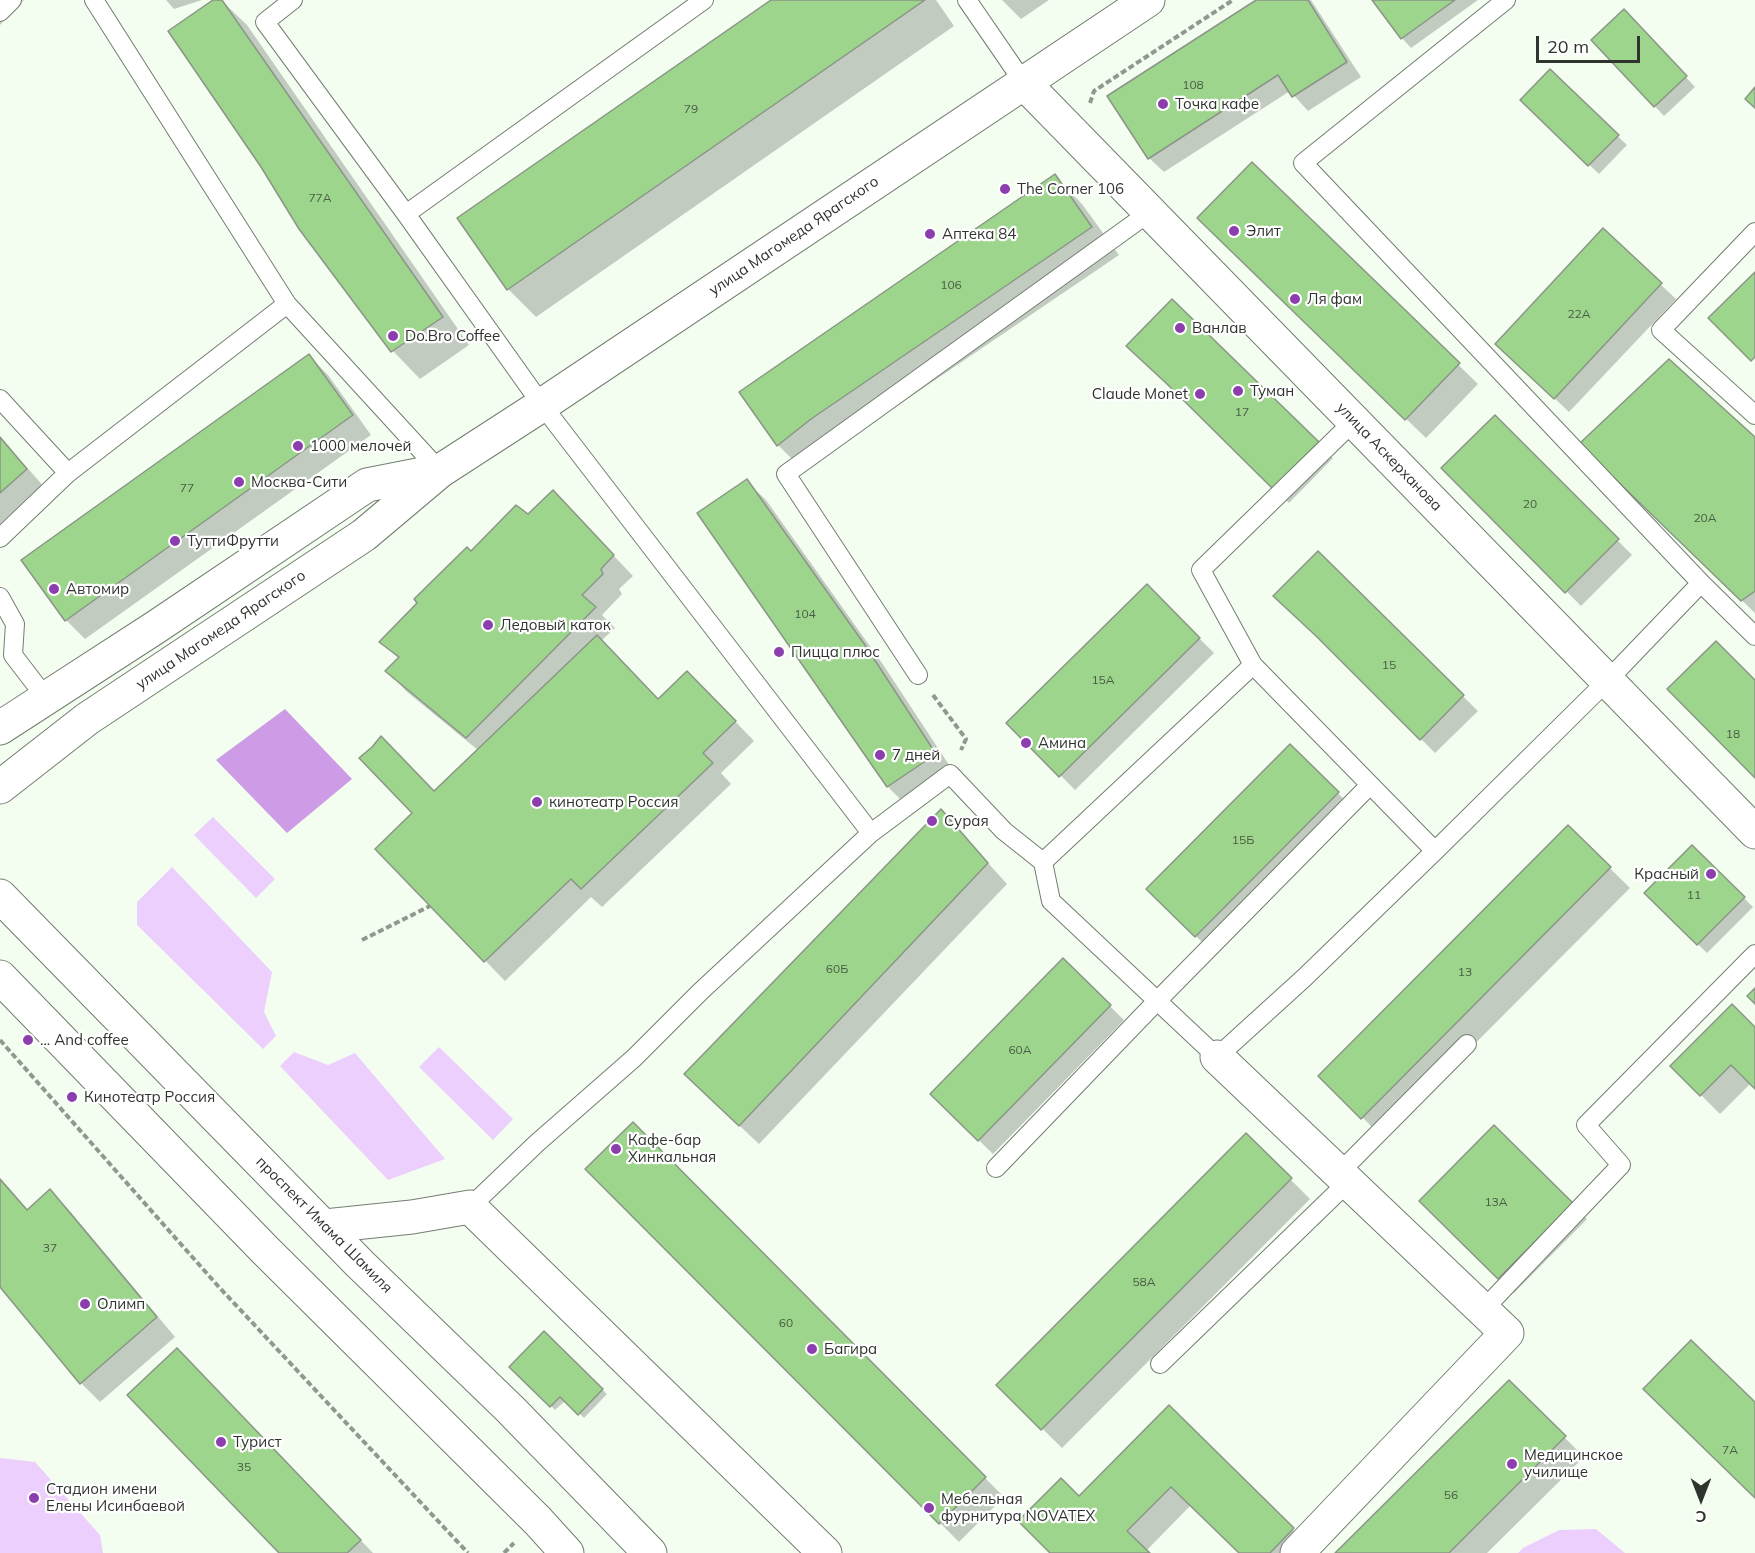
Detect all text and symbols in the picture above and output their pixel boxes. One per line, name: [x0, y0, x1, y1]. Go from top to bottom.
scale bar: [1539, 24, 1642, 62]
text: 20 m: [1547, 35, 1589, 58]
house number: 108: [1182, 78, 1204, 92]
place label: Точка кафе: [1175, 95, 1259, 113]
marker: Точка кафе: [1156, 97, 1170, 111]
house number: 79: [684, 102, 698, 116]
street label: улица Магомеда Ярагского: [706, 172, 882, 300]
place label: The Corner 106: [1017, 180, 1124, 198]
marker: The Corner 106: [998, 182, 1012, 196]
house number: 77А: [308, 191, 332, 205]
place label: Элит: [1246, 222, 1281, 240]
marker: Элит: [1227, 224, 1241, 238]
place label: Аптека 84: [942, 225, 1016, 243]
marker: Аптека 84: [923, 227, 937, 241]
house number: 106: [940, 278, 962, 292]
place label: Ля фам: [1307, 290, 1362, 308]
marker: Ля фам: [1288, 292, 1302, 306]
house number: 22А: [1567, 307, 1591, 321]
place label: Ванлав: [1192, 319, 1247, 337]
marker: Ванлав: [1173, 321, 1187, 335]
place label: Do.Bro Coffee: [405, 327, 500, 345]
marker: Do.Bro Coffee: [386, 329, 400, 343]
place label: Туман: [1250, 382, 1294, 400]
marker: Туман: [1231, 384, 1245, 398]
place label: Claude Monet: [1092, 385, 1188, 403]
marker: Claude Monet: [1193, 387, 1207, 401]
street label: улица Аскерханова: [1332, 399, 1446, 515]
house number: 17: [1235, 405, 1249, 419]
place label: 1000 мелочей: [310, 437, 412, 455]
marker: 1000 мелочей: [291, 439, 305, 453]
place label: Москва-Сити: [251, 473, 347, 491]
marker: Москва-Сити: [232, 475, 246, 489]
house number: 77: [180, 481, 194, 495]
house number: 20: [1523, 497, 1537, 511]
house number: 20А: [1693, 511, 1717, 525]
place label: ТуттиФрутти: [187, 532, 279, 550]
marker: ТуттиФрутти: [168, 534, 182, 548]
street label: улица Магомеда Ярагского: [133, 566, 309, 694]
place label: Автомир: [66, 580, 129, 598]
marker: Автомир: [47, 582, 61, 596]
house number: 104: [794, 607, 816, 621]
place label: Ледовый каток: [500, 616, 611, 634]
marker: Ледовый каток: [481, 618, 495, 632]
place label: Пицца плюс: [791, 643, 880, 661]
marker: Пицца плюс: [772, 645, 786, 659]
house number: 15: [1382, 658, 1396, 672]
house number: 15А: [1091, 673, 1115, 687]
house number: 18: [1726, 727, 1740, 741]
place label: Амина: [1038, 734, 1086, 752]
marker: Амина: [1019, 736, 1033, 750]
place label: 7 дней: [892, 746, 940, 764]
marker: 7 дней: [873, 748, 887, 762]
place label: кинотеатр Россия: [549, 793, 678, 811]
marker: кинотеатр Россия: [530, 795, 544, 809]
place label: Сурая: [944, 812, 989, 830]
marker: Сурая: [925, 814, 939, 828]
house number: 15Б: [1232, 833, 1254, 847]
place label: Красный: [1634, 865, 1699, 883]
marker: Красный: [1704, 867, 1718, 881]
house number: 11: [1687, 888, 1701, 902]
house number: 60Б: [826, 962, 848, 976]
house number: 13: [1458, 965, 1472, 979]
place label: ... And coffee: [40, 1031, 129, 1049]
marker: ... And coffee: [21, 1033, 35, 1047]
house number: 60А: [1008, 1043, 1032, 1057]
place label: Кинотеатр Россия: [84, 1088, 215, 1106]
marker: Кинотеатр Россия: [65, 1090, 79, 1104]
place label: Кафе-бар Хинкальная: [628, 1131, 716, 1166]
marker: Кафе-бар Хинкальная: [609, 1142, 623, 1156]
street label: проспект Имама Шамиля: [252, 1153, 396, 1297]
house number: 13А: [1484, 1195, 1508, 1209]
house number: 37: [43, 1241, 57, 1255]
house number: 58А: [1132, 1275, 1156, 1289]
place label: Олимп: [97, 1295, 145, 1313]
marker: Олимп: [78, 1297, 92, 1311]
house number: 60: [779, 1316, 793, 1330]
place label: Багира: [824, 1340, 877, 1358]
marker: Багира: [805, 1342, 819, 1356]
place label: Турист: [233, 1433, 282, 1451]
marker: Турист: [214, 1435, 228, 1449]
house number: 7А: [1722, 1443, 1738, 1457]
place label: Медицинское училище: [1524, 1446, 1623, 1481]
marker: Медицинское училище: [1505, 1457, 1519, 1471]
house number: 35: [237, 1460, 251, 1474]
north arrow: [1671, 1469, 1731, 1529]
place label: Стадион имени Елены Исинбаевой: [46, 1480, 185, 1515]
house number: 56: [1444, 1488, 1458, 1502]
place label: Мебельная фурнитура NOVATEX: [941, 1490, 1095, 1525]
marker: Стадион имени Елены Исинбаевой: [27, 1491, 41, 1505]
marker: Мебельная фурнитура NOVATEX: [922, 1501, 936, 1515]
text: С: [1696, 1507, 1706, 1527]

